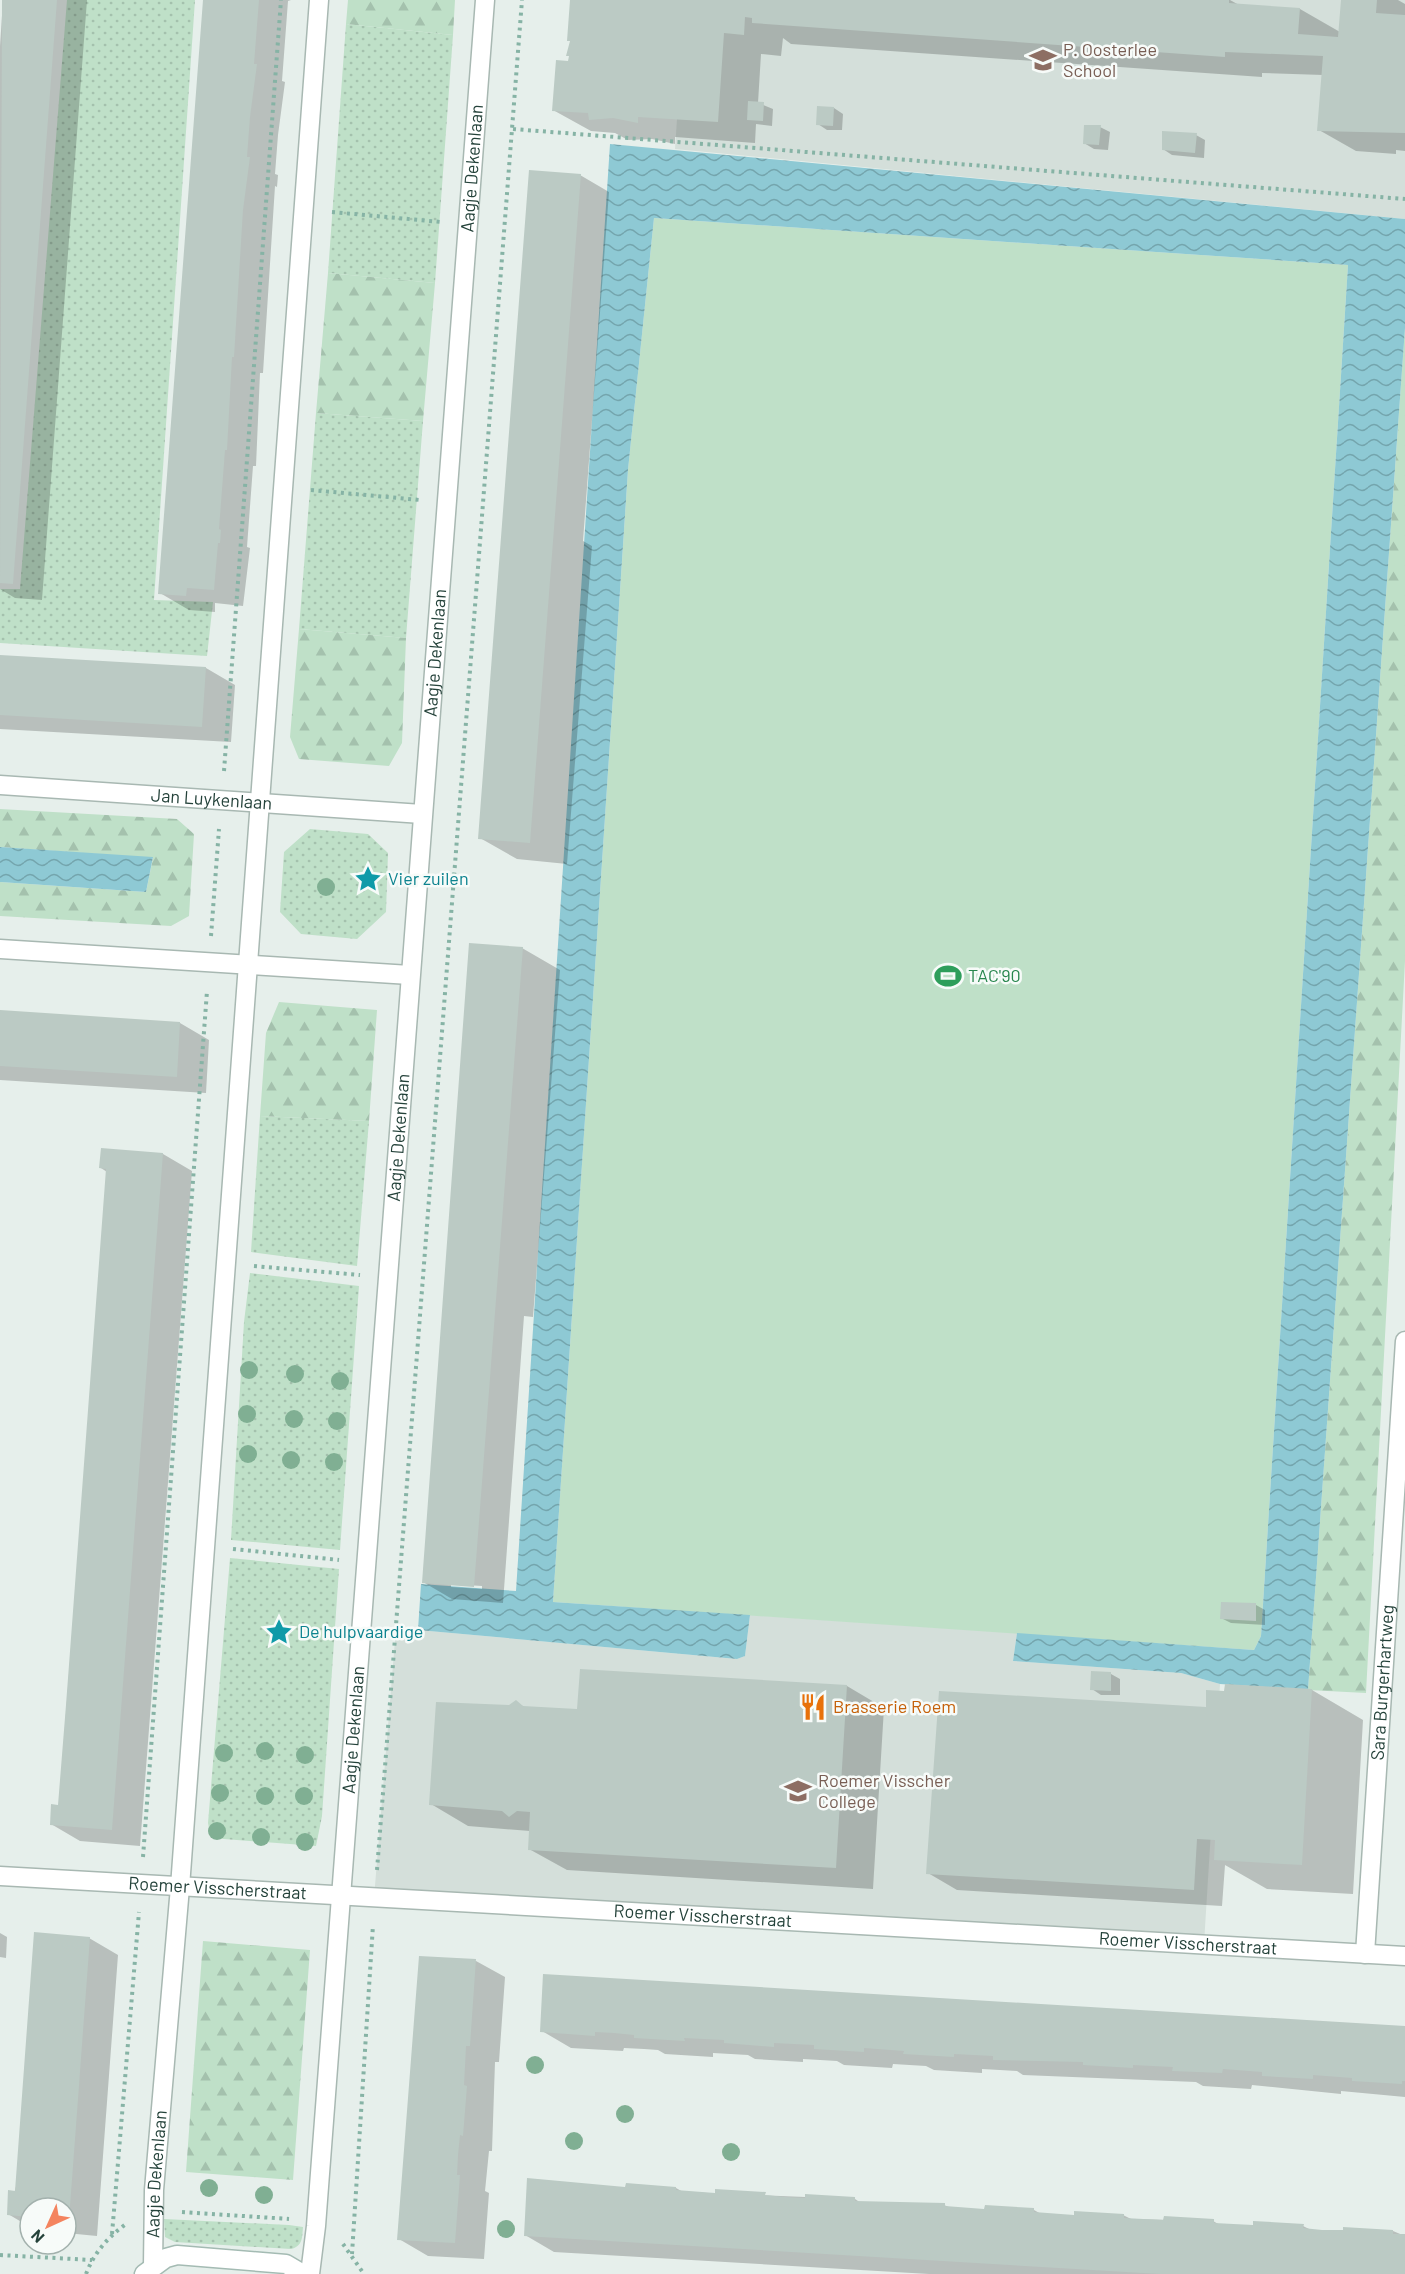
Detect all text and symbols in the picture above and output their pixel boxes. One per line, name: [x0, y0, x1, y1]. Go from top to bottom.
place label: P. Oosterlee School: [1063, 38, 1157, 81]
school or university icon: P. Oosterlee School: [1028, 45, 1058, 75]
street label: Aagje Dekenlaan: [455, 103, 487, 233]
street label: Aagje Dekenlaan: [419, 588, 450, 718]
street label: Jan Luykenlaan: [150, 783, 273, 814]
place icon: Vier zuilen: [353, 864, 383, 894]
place label: Vier zuilen: [388, 867, 469, 889]
sports icon: TAC'90: [933, 961, 963, 991]
place label: TAC'90: [968, 964, 1021, 986]
street label: Aagje Dekenlaan: [382, 1073, 413, 1202]
street label: Sara Burgerhartweg: [1366, 1604, 1398, 1761]
place icon: De hulpvaardige: [264, 1617, 294, 1647]
place label: De hulpvaardige: [299, 1620, 423, 1642]
street label: Aagje Dekenlaan: [337, 1665, 369, 1795]
restaurant icon: Brasserie Roem: [798, 1692, 828, 1722]
place label: Brasserie Roem: [833, 1695, 956, 1717]
place label: Roemer Visscher College: [818, 1769, 951, 1812]
school or university icon: Roemer Visscher College: [783, 1776, 813, 1806]
street label: Roemer Visscherstraat: [128, 1871, 308, 1903]
street label: Roemer Visscherstraat: [613, 1899, 793, 1931]
street label: Roemer Visscherstraat: [1098, 1927, 1278, 1959]
street label: Aagje Dekenlaan: [141, 2109, 171, 2238]
north arrow: [18, 2196, 78, 2256]
text: N: [27, 2226, 48, 2247]

